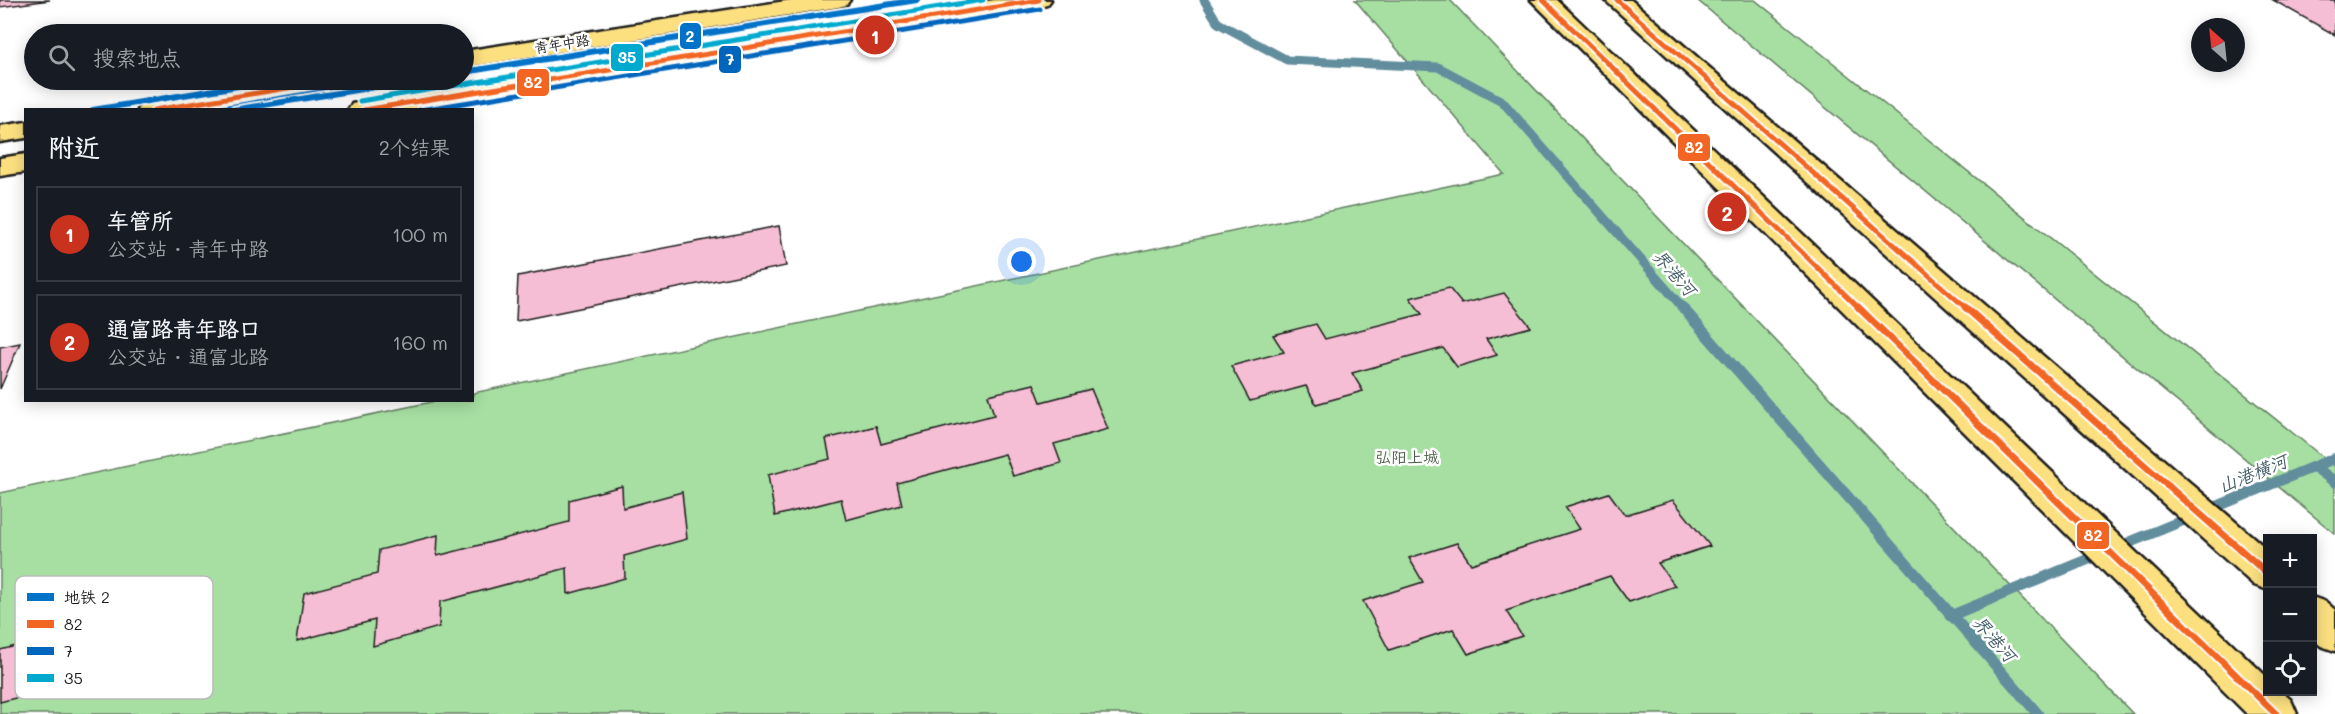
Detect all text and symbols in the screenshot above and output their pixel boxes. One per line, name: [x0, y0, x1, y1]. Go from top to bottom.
pin: 1: [856, 12, 894, 57]
north arrow: [2191, 18, 2245, 72]
line badge: 2: [679, 22, 702, 50]
search box: [24, 24, 474, 90]
text: 2: [686, 25, 695, 46]
street label: 青年中路: [533, 30, 591, 57]
icon: search: [45, 41, 78, 74]
text: 搜索地点: [93, 43, 181, 72]
line badge: 35: [610, 43, 644, 72]
line badge: 7: [718, 45, 742, 74]
text: 35: [618, 46, 636, 67]
text: 7: [726, 48, 735, 69]
line badge: 82: [516, 68, 550, 97]
text: 82: [524, 71, 542, 92]
text: 附近: [48, 130, 100, 164]
line badge: 82: [1677, 133, 1711, 162]
text: 2个结果: [379, 134, 450, 160]
text: 82: [1685, 136, 1703, 157]
pin: 2: [1708, 190, 1746, 234]
text: 车管所: [107, 206, 173, 235]
text: 1: [65, 221, 74, 247]
text: 100 m: [392, 221, 448, 247]
text: 公交站 · 青年中路: [107, 235, 269, 261]
water label: 界港河: [1648, 244, 1703, 303]
your location: [1007, 247, 1036, 276]
text: 通富路青年路口: [107, 314, 261, 343]
text: 2: [64, 329, 75, 355]
text: 160 m: [392, 329, 448, 355]
text: 公交站 · 通富北路: [107, 343, 269, 369]
park label: 弘阳上城: [1375, 446, 1439, 467]
water label: 山港横河: [2215, 447, 2293, 498]
line badge: 82: [2076, 521, 2110, 550]
text: 82: [2084, 524, 2102, 545]
map controls: [2263, 534, 2317, 696]
button: +: [2263, 534, 2317, 588]
legend: [15, 576, 213, 699]
text: 地铁 2: [64, 586, 110, 607]
button: −: [2263, 588, 2317, 642]
water label: 界港河: [1968, 610, 2023, 669]
text: 82: [64, 613, 83, 634]
text: 7: [64, 640, 73, 661]
button: locate: [2263, 642, 2317, 696]
text: 35: [64, 667, 83, 688]

